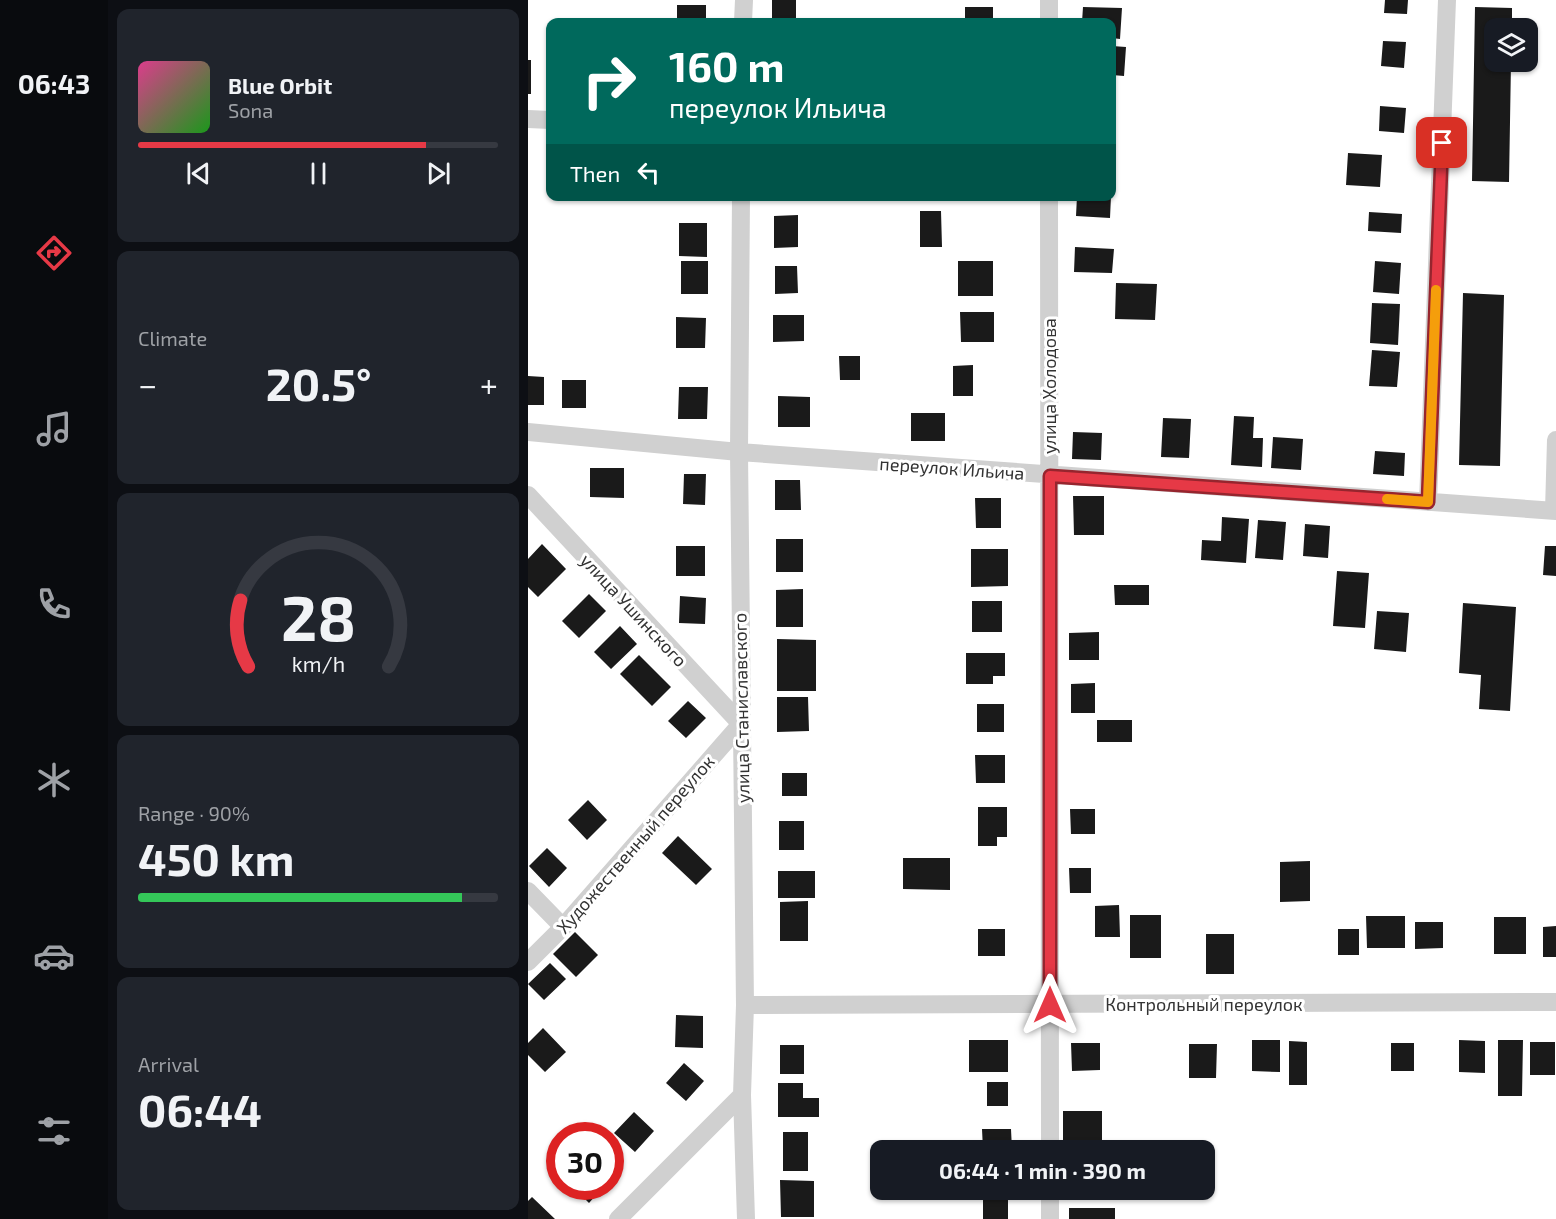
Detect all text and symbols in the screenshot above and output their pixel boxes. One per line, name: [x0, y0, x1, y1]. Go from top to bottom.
map controls: [1484, 18, 1538, 72]
button: layers: [1484, 18, 1538, 72]
text: 160 m: [669, 40, 785, 90]
icon: right: [570, 42, 648, 120]
text: 06:43: [18, 67, 90, 99]
text: Blue Orbit: [228, 72, 332, 98]
text: переулок Ильича: [669, 91, 887, 123]
text: Sona: [228, 98, 273, 122]
pin: [1416, 117, 1467, 168]
icon: arrive: [1425, 126, 1458, 159]
icon: left: [632, 156, 665, 189]
icon: previous: [182, 157, 215, 190]
icon: pause: [302, 157, 335, 190]
icon: next: [422, 157, 455, 190]
text: Then: [570, 160, 620, 186]
icon: directions: [33, 232, 75, 274]
street label: улица Холодова: [1038, 318, 1060, 454]
text: Climate: [138, 326, 207, 350]
text: 20.5°: [266, 356, 371, 410]
text: −: [138, 364, 157, 404]
text: +: [480, 364, 498, 404]
icon: music: [33, 408, 75, 450]
street label: переулок Ильича: [879, 452, 1025, 484]
street label: улица Ушинского: [576, 549, 692, 671]
text: 28: [280, 579, 356, 654]
icon: phone: [33, 583, 75, 625]
street label: улица Станиславского: [728, 613, 754, 803]
text: km/h: [291, 651, 345, 676]
street label: Художественный переулок: [552, 750, 719, 938]
icon: climate: [33, 759, 75, 801]
text: Range · 90%: [138, 801, 250, 825]
text: 450 km: [138, 831, 294, 885]
icon: car: [33, 935, 75, 977]
position arrow: [1018, 973, 1082, 1037]
street label: Контрольный переулок: [1105, 993, 1303, 1015]
text: Arrival: [138, 1052, 199, 1076]
text: 06:44: [138, 1082, 262, 1136]
icon: filters: [33, 1110, 75, 1152]
speed limit sign: 30: [546, 1122, 624, 1200]
text: 06:44 · 1 min · 390 m: [939, 1157, 1146, 1183]

